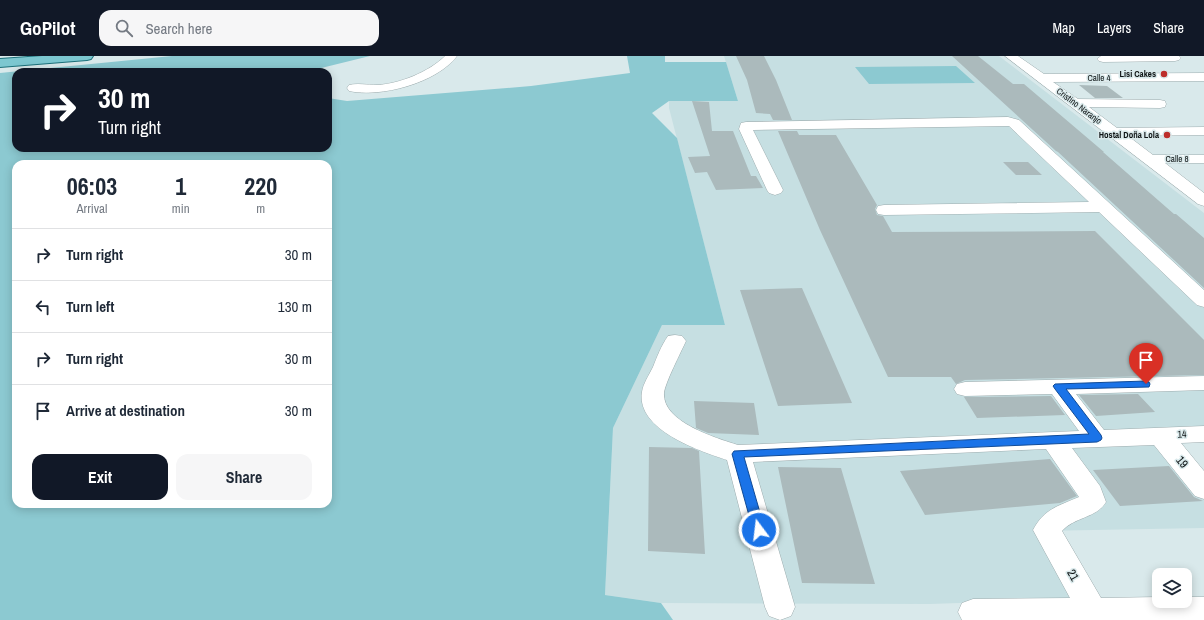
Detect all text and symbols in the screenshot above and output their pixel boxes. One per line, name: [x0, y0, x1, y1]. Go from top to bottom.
search box: [99, 10, 379, 46]
text: GoPilot: [20, 15, 75, 41]
icon: search: [113, 17, 135, 39]
text: Search here: [145, 18, 212, 39]
text: Map: [1053, 19, 1075, 37]
text: Layers: [1097, 19, 1131, 37]
text: Share: [1153, 19, 1184, 37]
place label: Lisi Cakes: [1119, 68, 1156, 80]
marker: Lisi Cakes: [1159, 69, 1169, 79]
street label: Calle 4: [1088, 72, 1110, 84]
text: 30 m: [98, 79, 150, 117]
icon: right: [32, 84, 84, 136]
street label: Cristino Naranjo: [1054, 85, 1104, 127]
text: Turn right: [98, 115, 161, 140]
place label: Hostal Doña Lola: [1099, 129, 1160, 141]
marker: Hostal Doña Lola: [1162, 130, 1172, 140]
street label: Calle 8: [1166, 153, 1188, 165]
text: 06:03: [67, 170, 117, 202]
text: 1: [175, 170, 186, 202]
text: 220: [244, 170, 277, 202]
text: Arrival: [77, 200, 107, 217]
text: min: [172, 200, 190, 217]
text: m: [256, 200, 265, 217]
icon: right: [32, 244, 54, 266]
text: Turn right: [66, 244, 123, 265]
text: 30 m: [285, 244, 312, 265]
icon: left: [32, 296, 54, 318]
text: Turn left: [66, 296, 114, 317]
text: 130 m: [278, 296, 312, 317]
pin: [1129, 343, 1163, 384]
icon: right: [32, 348, 54, 370]
text: Turn right: [66, 348, 123, 369]
text: 30 m: [285, 348, 312, 369]
icon: arrive: [1135, 349, 1157, 371]
icon: arrive: [32, 400, 54, 422]
text: Arrive at destination: [66, 400, 185, 421]
text: 30 m: [285, 400, 312, 421]
street label: 14: [1177, 427, 1187, 441]
street label: 19: [1172, 453, 1192, 471]
button: Exit: [32, 454, 168, 500]
button: Share: [176, 454, 312, 500]
position arrow: [738, 509, 780, 551]
street label: 21: [1063, 566, 1083, 584]
map controls: [1152, 568, 1192, 608]
button: layers: [1152, 568, 1192, 608]

